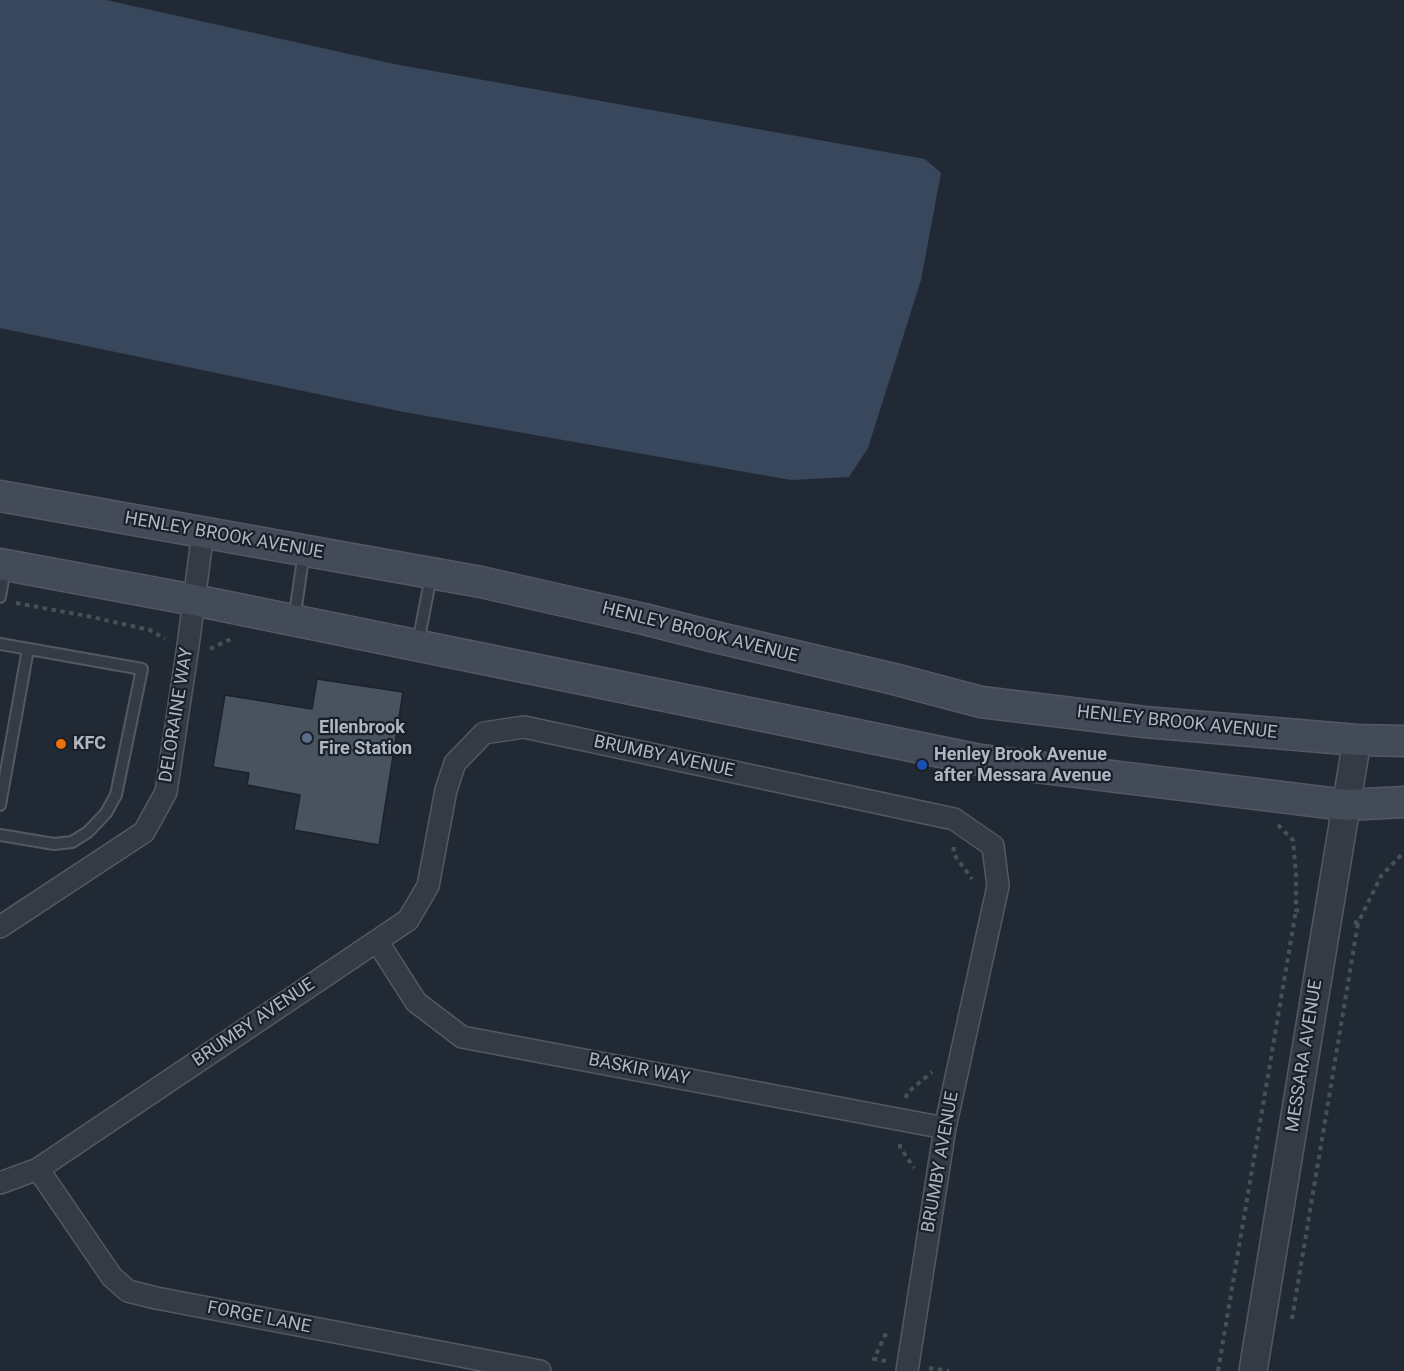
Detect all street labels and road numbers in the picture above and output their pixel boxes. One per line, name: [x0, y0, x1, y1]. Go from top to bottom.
street label: HENLEY BROOK AVENUE: [123, 508, 325, 564]
street label: HENLEY BROOK AVENUE: [600, 598, 800, 668]
street label: DELORAINE WAY: [156, 646, 198, 784]
street label: HENLEY BROOK AVENUE: [1076, 702, 1278, 744]
street label: BRUMBY AVENUE: [592, 732, 736, 782]
street label: BRUMBY AVENUE: [189, 974, 319, 1072]
street label: MESSARA AVENUE: [1282, 978, 1328, 1134]
street label: BASKIR WAY: [587, 1050, 691, 1090]
street label: BRUMBY AVENUE: [918, 1090, 964, 1234]
street label: FORGE LANE: [205, 1297, 313, 1339]

